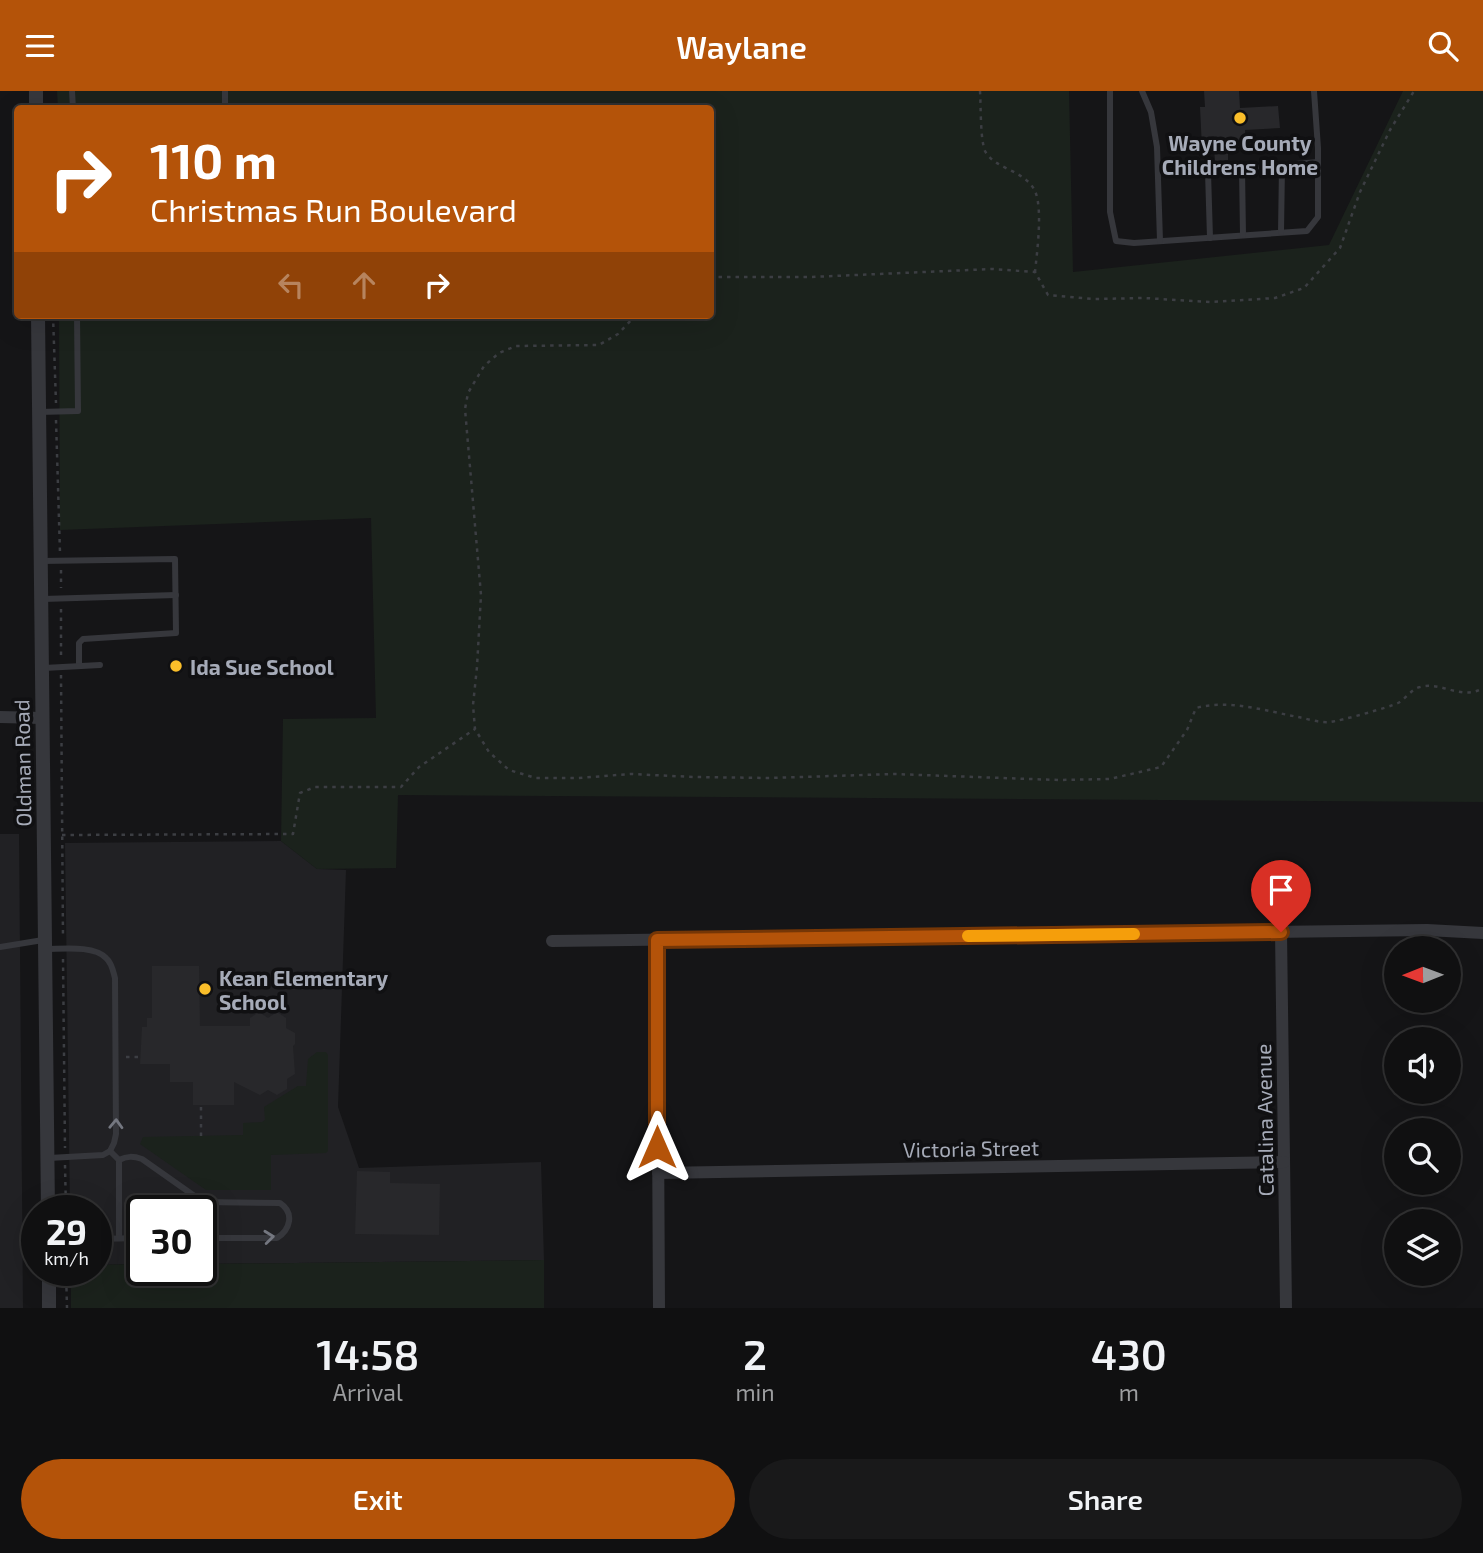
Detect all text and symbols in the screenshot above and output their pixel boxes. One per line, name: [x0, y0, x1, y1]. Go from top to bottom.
icon: menu: [21, 27, 59, 65]
text: Waylane: [676, 27, 807, 65]
icon: search: [1424, 27, 1462, 65]
marker: Wayne County Childrens Home: [1232, 110, 1248, 126]
text: 110 m: [150, 130, 277, 189]
place label: Wayne County Childrens Home: [1162, 130, 1318, 179]
icon: right: [35, 133, 126, 224]
text: Christmas Run Boulevard: [150, 190, 517, 228]
icon: left: [272, 266, 310, 304]
icon: ahead: [345, 266, 383, 304]
icon: right: [418, 266, 456, 304]
place label: Ida Sue School: [190, 654, 334, 679]
marker: Ida Sue School: [168, 658, 184, 674]
street label: Oldman Road: [8, 699, 36, 827]
pin: [1251, 860, 1311, 932]
icon: arrive: [1262, 871, 1300, 909]
north arrow: [1384, 936, 1461, 1013]
map controls: [1384, 936, 1461, 1286]
place label: Kean Elementary School: [219, 965, 388, 1014]
marker: Kean Elementary School: [197, 981, 213, 997]
button: sound: [1384, 1027, 1461, 1104]
street label: Catalina Avenue: [1250, 1043, 1278, 1197]
position arrow: [620, 1110, 694, 1184]
one-way arrow: [108, 1118, 123, 1129]
button: search: [1384, 1118, 1461, 1195]
street label: Victoria Street: [903, 1134, 1039, 1162]
speed limit sign: 30: [126, 1195, 217, 1286]
button: layers: [1384, 1209, 1461, 1286]
text: 29: [46, 1210, 87, 1252]
one-way arrow: [263, 1229, 275, 1244]
text: km/h: [44, 1247, 89, 1269]
text: 14:58: [316, 1328, 419, 1378]
text: 2: [743, 1328, 767, 1378]
text: 430: [1091, 1328, 1167, 1378]
text: Arrival: [333, 1378, 403, 1406]
text: min: [735, 1378, 775, 1406]
text: m: [1119, 1378, 1139, 1406]
button: Exit: [21, 1459, 735, 1539]
button: Share: [749, 1459, 1462, 1539]

